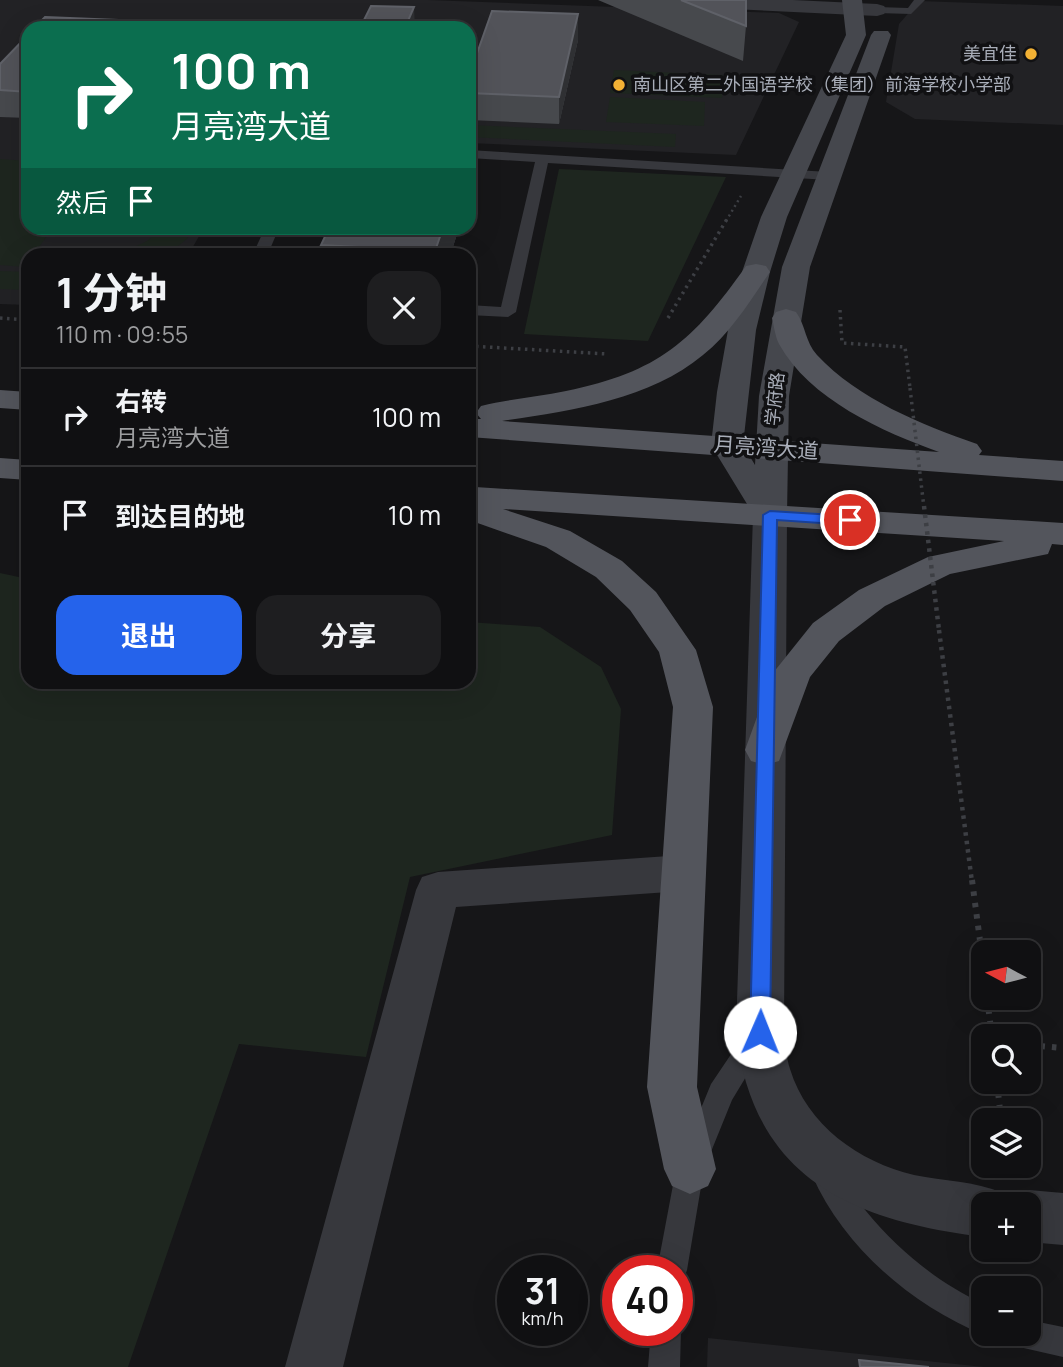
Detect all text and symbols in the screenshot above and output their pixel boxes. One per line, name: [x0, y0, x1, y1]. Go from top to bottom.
text: 100 m: [171, 37, 311, 104]
place label: 美宜佳: [963, 41, 1017, 65]
marker: 美宜佳: [1023, 46, 1039, 62]
icon: right: [56, 49, 147, 140]
place label: 南山区第二外国语学校（集团）前海学校小学部: [633, 72, 1011, 96]
marker: 南山区第二外国语学校（集团）前海学校小学部: [611, 77, 627, 93]
text: 月亮湾大道: [171, 104, 331, 148]
icon: arrive: [122, 182, 160, 220]
text: 然后: [56, 184, 108, 220]
text: 1 分钟: [56, 263, 167, 321]
button: close: [367, 271, 441, 345]
text: 110 m · 09:55: [56, 318, 188, 350]
street label: 学府路: [759, 371, 789, 427]
text: 右转: [115, 383, 167, 419]
icon: right: [56, 398, 94, 436]
text: 100 m: [372, 399, 441, 435]
text: 月亮湾大道: [115, 421, 230, 453]
street label: 月亮湾大道: [713, 429, 819, 465]
pin: [820, 490, 880, 550]
icon: arrive: [56, 496, 94, 534]
text: 10 m: [388, 497, 441, 533]
text: 到达目的地: [115, 498, 245, 534]
icon: arrive: [831, 501, 869, 539]
button: 退出: [56, 595, 242, 675]
button: 分享: [256, 595, 441, 675]
north arrow: [971, 940, 1041, 1010]
map controls: [971, 940, 1041, 1346]
position arrow: [723, 995, 797, 1069]
button: search: [971, 1024, 1041, 1094]
button: layers: [971, 1108, 1041, 1178]
button: +: [971, 1192, 1041, 1262]
speed limit sign: 40: [602, 1255, 693, 1346]
text: 31: [525, 1267, 560, 1315]
button: −: [971, 1276, 1041, 1346]
text: km/h: [522, 1306, 563, 1330]

